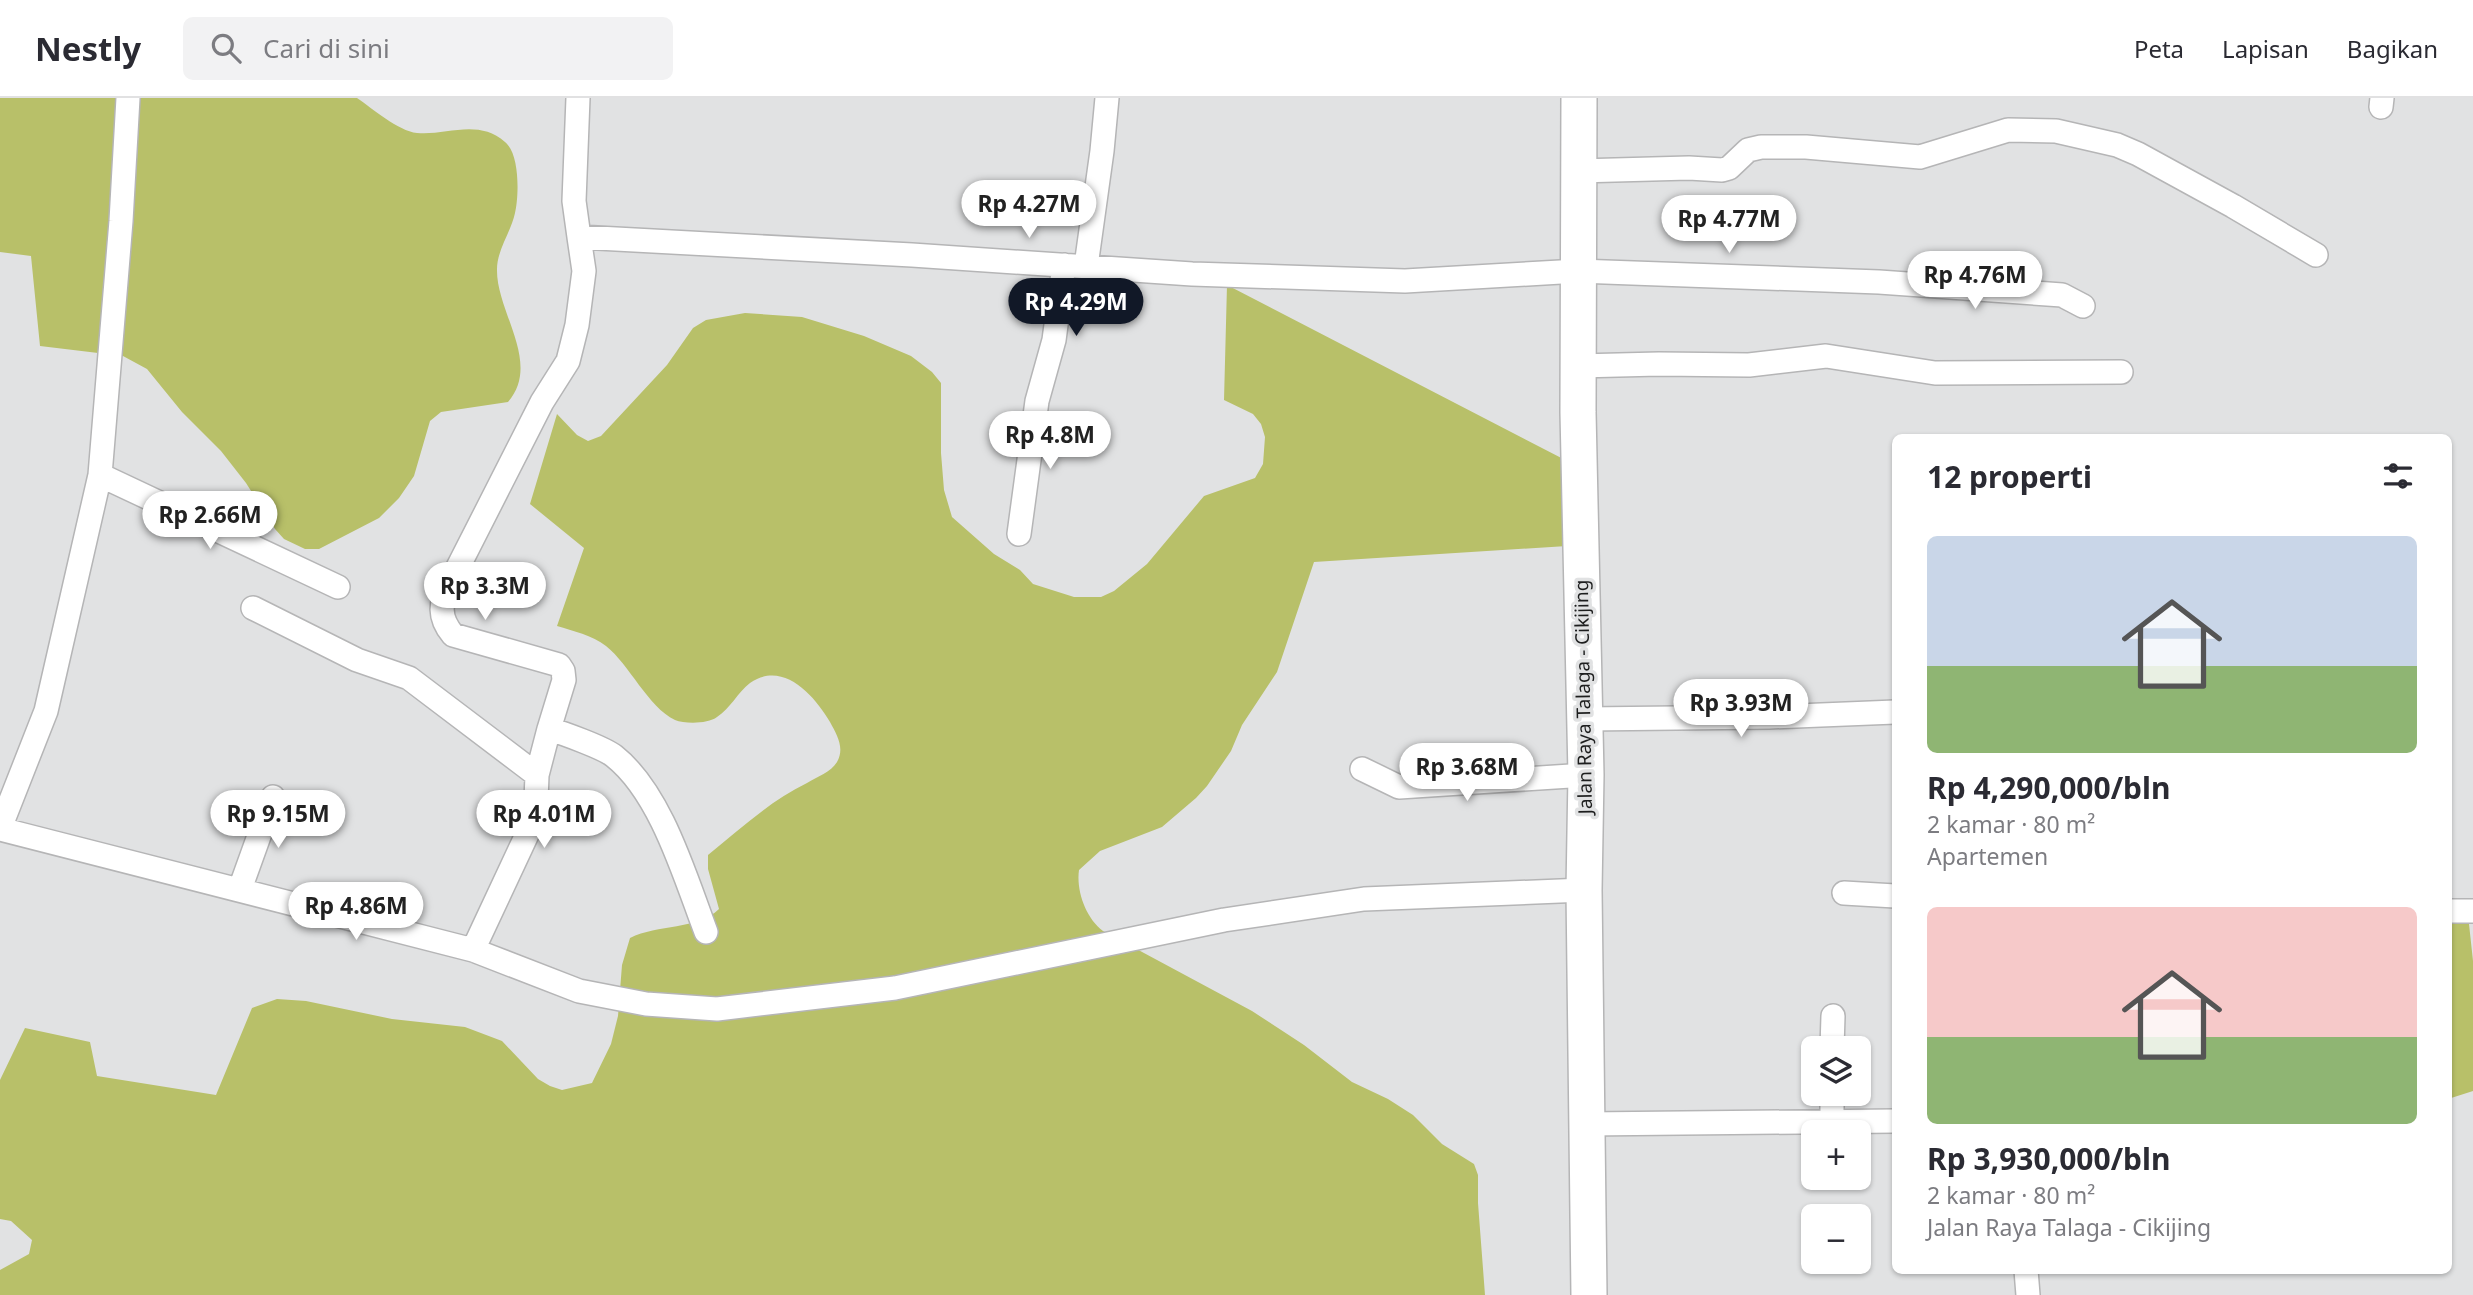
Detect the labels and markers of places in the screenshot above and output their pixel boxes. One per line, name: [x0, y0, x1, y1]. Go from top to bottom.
pin: Rp 4.27M: [957, 180, 1101, 240]
pin: Rp 4.77M: [1657, 195, 1801, 255]
pin: Rp 4.76M: [1903, 252, 2047, 311]
pin: Rp 4.29M: [1004, 278, 1148, 338]
pin: Rp 4.8M: [985, 412, 1115, 471]
pin: Rp 2.66M: [138, 491, 282, 551]
pin: Rp 3.3M: [420, 562, 550, 622]
pin: Rp 3.93M: [1669, 680, 1813, 739]
pin: Rp 3.68M: [1395, 744, 1539, 803]
pin: Rp 9.15M: [206, 790, 350, 850]
pin: Rp 4.01M: [472, 790, 616, 850]
pin: Rp 4.86M: [284, 882, 428, 942]

